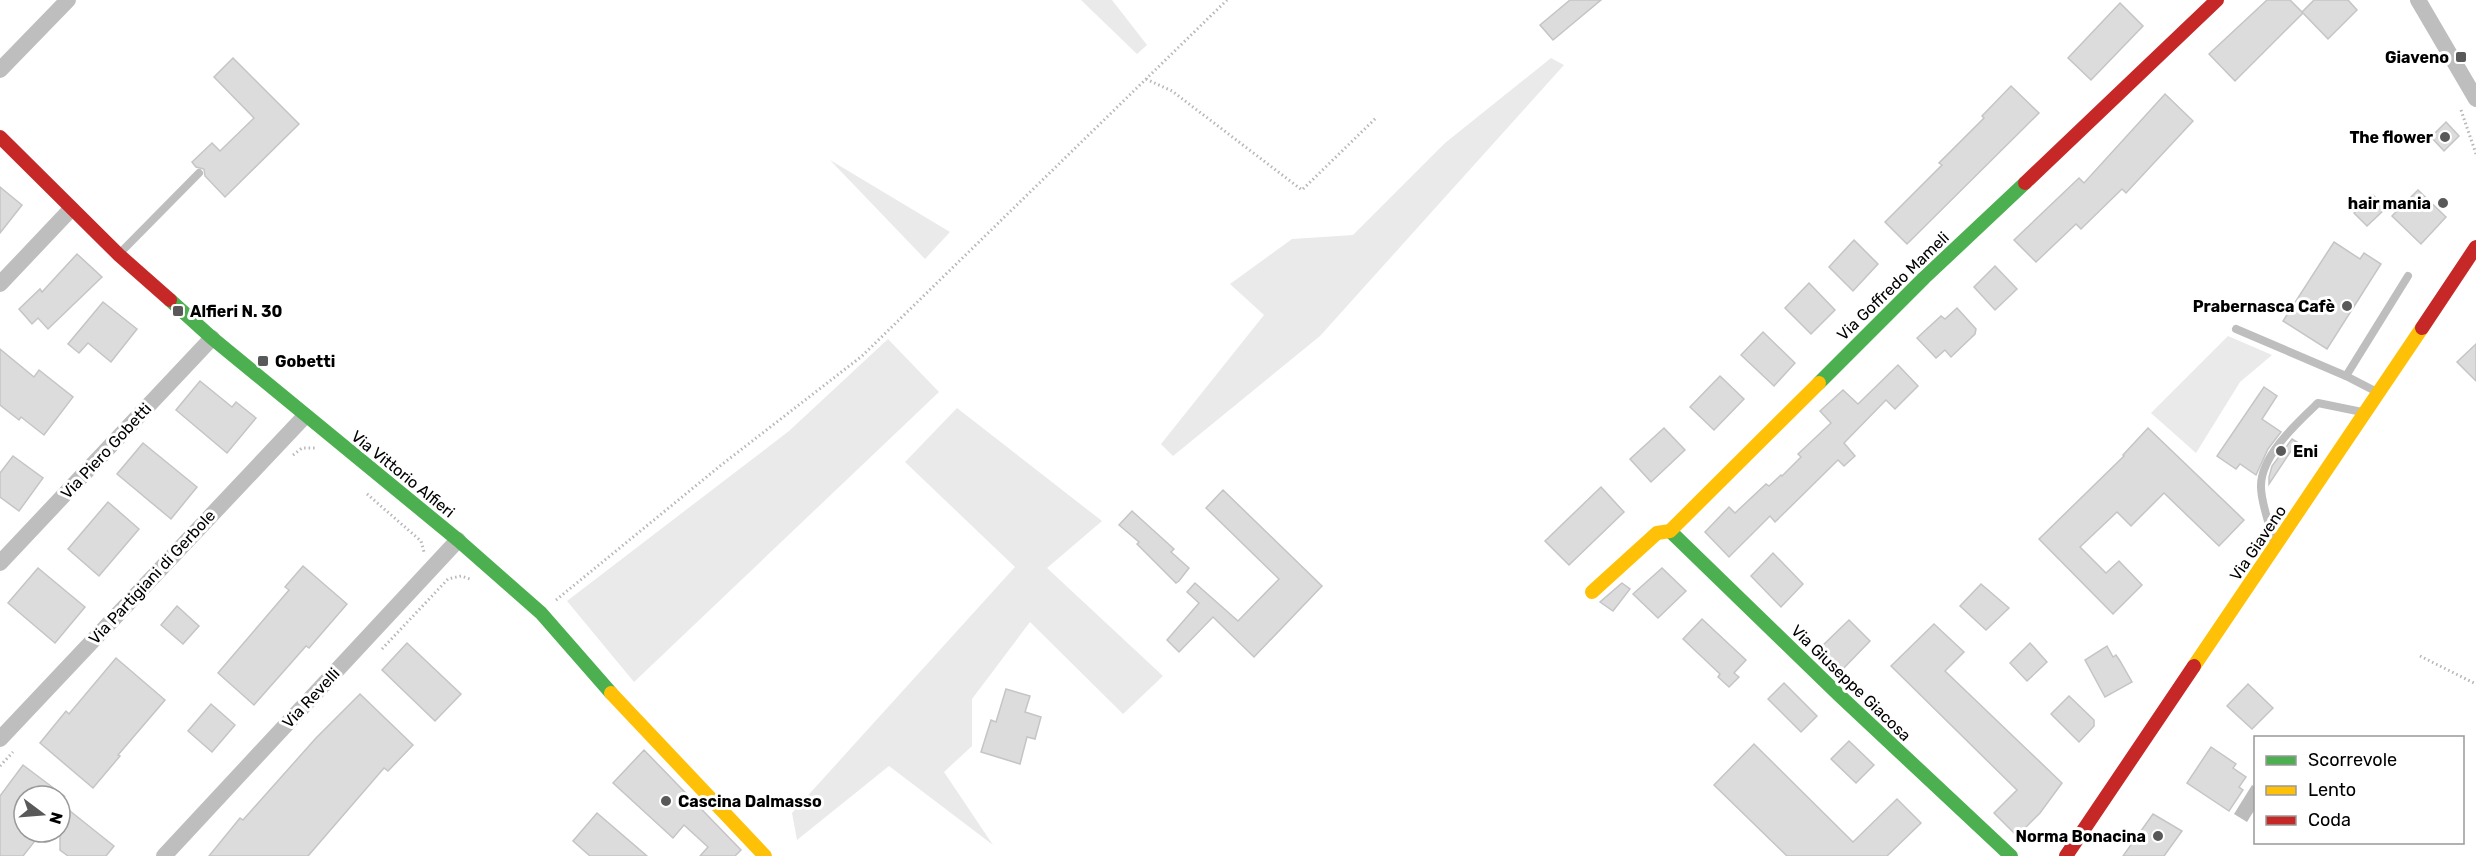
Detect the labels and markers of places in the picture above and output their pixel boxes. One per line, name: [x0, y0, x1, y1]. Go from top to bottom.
place label: Giaveno: [2385, 48, 2449, 67]
marker: Giaveno: [2454, 50, 2468, 64]
place label: The flower: [2349, 128, 2434, 147]
marker: The flower: [2438, 130, 2452, 144]
place label: hair mania: [2348, 194, 2431, 213]
marker: hair mania: [2436, 196, 2450, 210]
place label: Prabernasca Cafè: [2193, 297, 2335, 316]
marker: Prabernasca Cafè: [2340, 299, 2354, 313]
place label: Alfieri N. 30: [190, 302, 283, 321]
marker: Alfieri N. 30: [171, 304, 185, 318]
place label: Gobetti: [275, 352, 335, 371]
marker: Gobetti: [256, 354, 270, 368]
place label: Eni: [2293, 442, 2318, 461]
marker: Eni: [2274, 444, 2288, 458]
place label: Cascina Dalmasso: [678, 792, 822, 811]
marker: Cascina Dalmasso: [659, 794, 673, 808]
place label: Norma Bonacina: [2015, 827, 2146, 846]
marker: Norma Bonacina: [2151, 829, 2165, 843]

